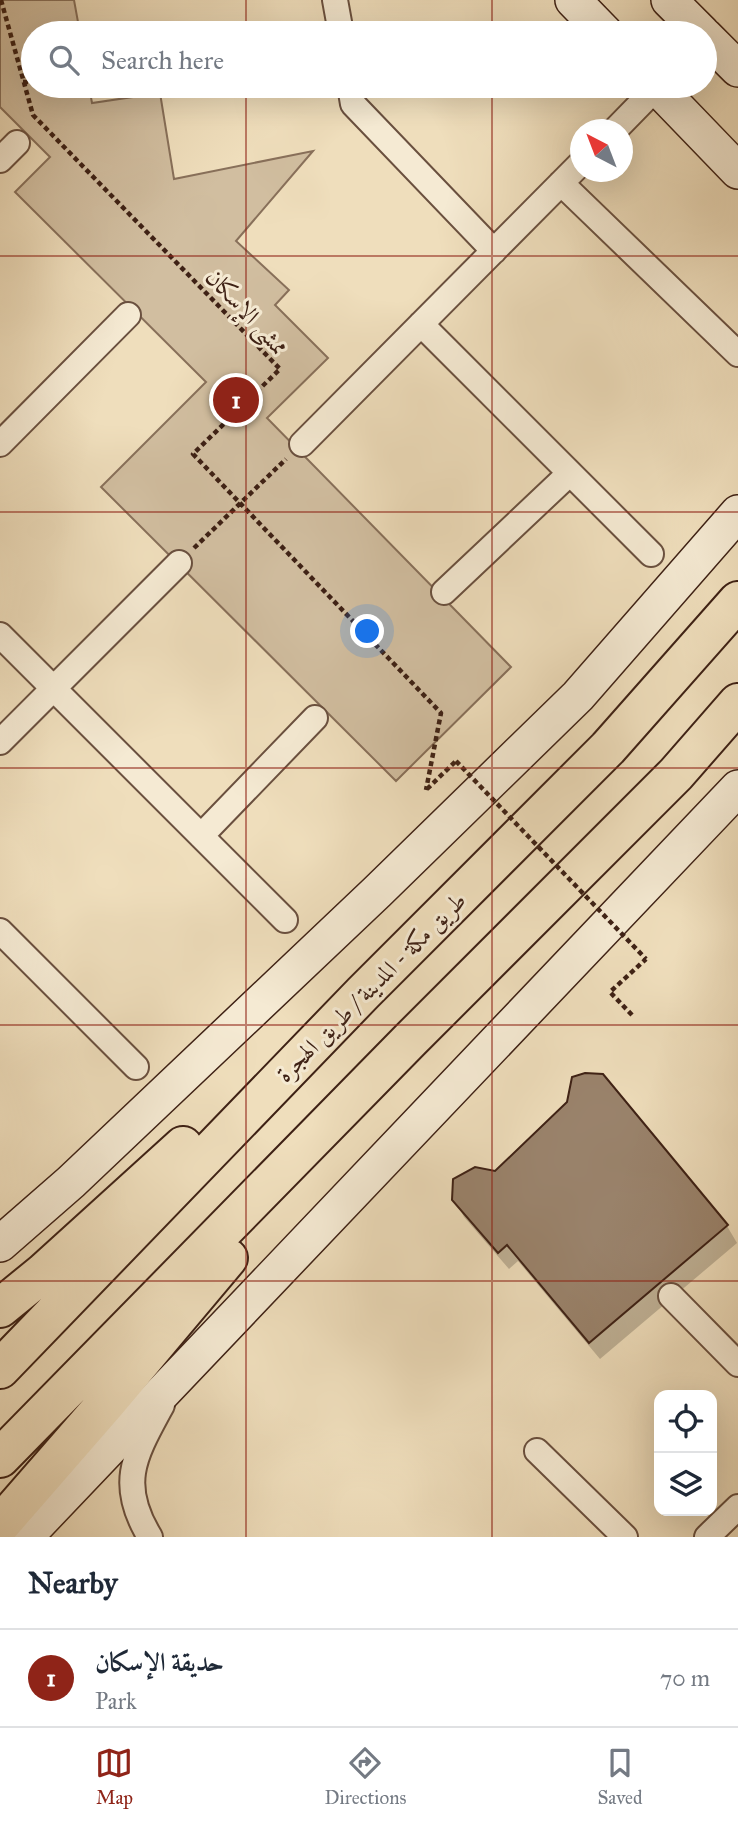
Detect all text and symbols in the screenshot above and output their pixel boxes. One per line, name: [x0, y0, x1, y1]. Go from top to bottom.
search box: [21, 21, 717, 98]
icon: search: [45, 41, 83, 79]
text: Search here: [101, 44, 224, 76]
north arrow: [570, 119, 633, 182]
street label: ممشى الإسكان: [197, 262, 295, 364]
pin: 1: [213, 374, 259, 426]
your location: [350, 614, 384, 648]
street label: طريق مكة - المدينة / طريق الهجرة: [270, 886, 472, 1088]
map controls: [654, 1390, 717, 1516]
button: locate: [654, 1390, 717, 1453]
button: layers: [654, 1453, 717, 1516]
text: Nearby: [28, 1565, 118, 1601]
text: حديقة الإسكان: [95, 1646, 224, 1678]
text: 1: [46, 1664, 56, 1692]
text: 70 m: [660, 1664, 710, 1692]
text: Park: [95, 1687, 137, 1715]
tab: Map: [95, 1744, 133, 1809]
tab: Directions: [324, 1744, 406, 1809]
tab: Saved: [597, 1744, 643, 1809]

